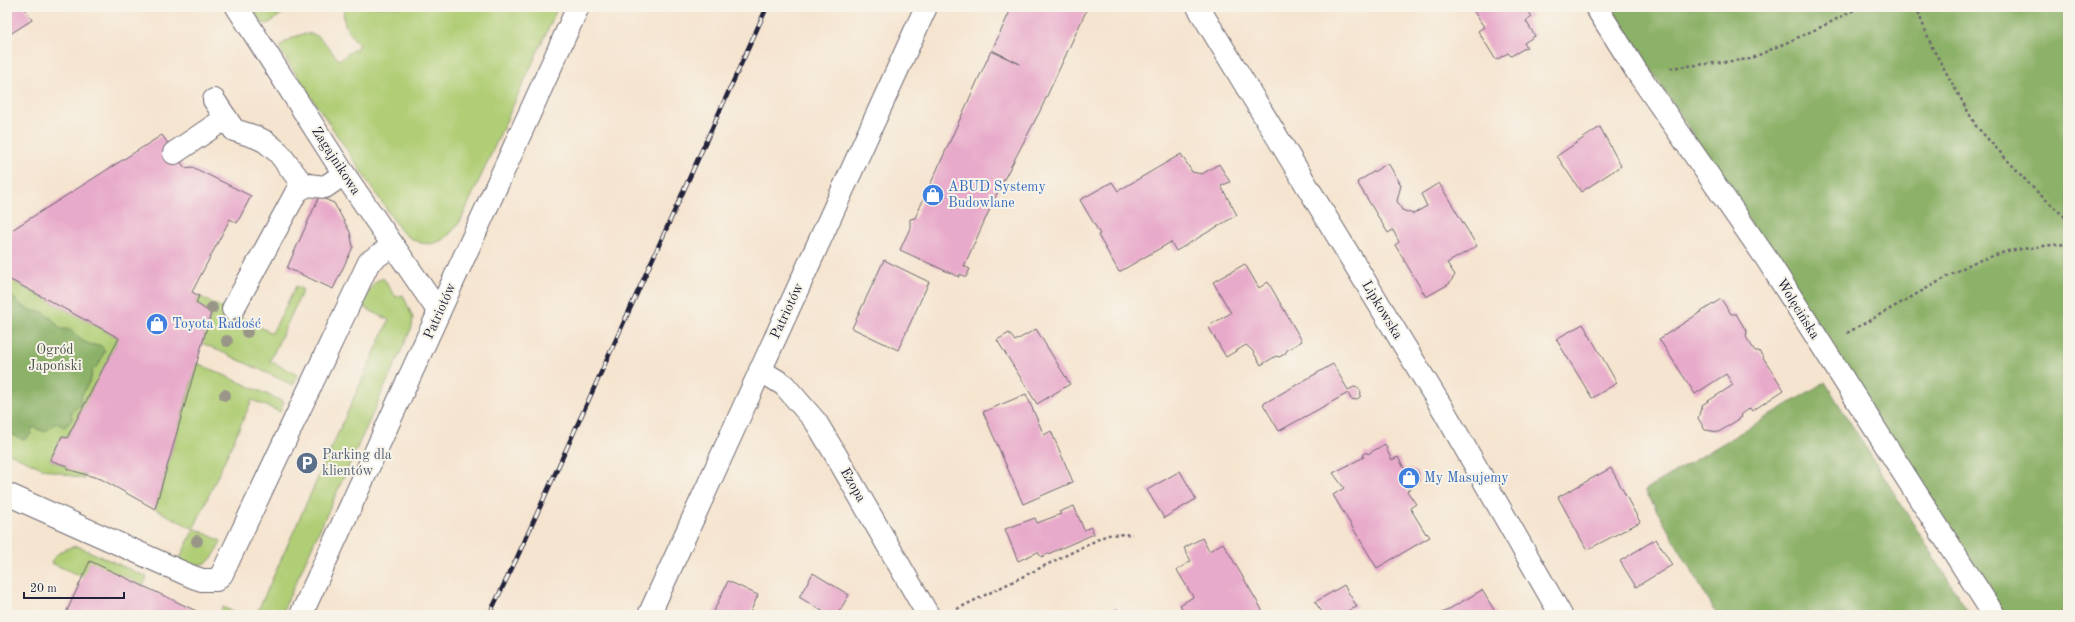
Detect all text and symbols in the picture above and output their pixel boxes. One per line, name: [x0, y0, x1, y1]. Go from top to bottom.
street label: Zagajnikowa: [309, 125, 363, 197]
place label: ABUD Systemy Budowlane: [948, 180, 1046, 210]
shop icon: ABUD Systemy Budowlane: [920, 182, 946, 208]
street label: Wolęcińska: [1774, 276, 1822, 342]
street label: Lipkowska: [1359, 278, 1405, 342]
street label: Patriotów: [421, 281, 459, 341]
street label: Patriotów: [768, 281, 806, 341]
shop icon: Toyota Radość: [144, 311, 170, 337]
place label: Toyota Radość: [172, 317, 261, 331]
park label: Ogród Japoński: [28, 343, 82, 373]
place label: Parking dla klientów: [322, 448, 392, 478]
parking icon: Parking dla klientów: [294, 450, 320, 476]
shop icon: My Masujemy: [1396, 465, 1422, 491]
street label: Ezopa: [838, 466, 868, 505]
place label: My Masujemy: [1424, 471, 1509, 485]
scale bar: [24, 574, 124, 600]
text: 20 m: [30, 583, 57, 595]

